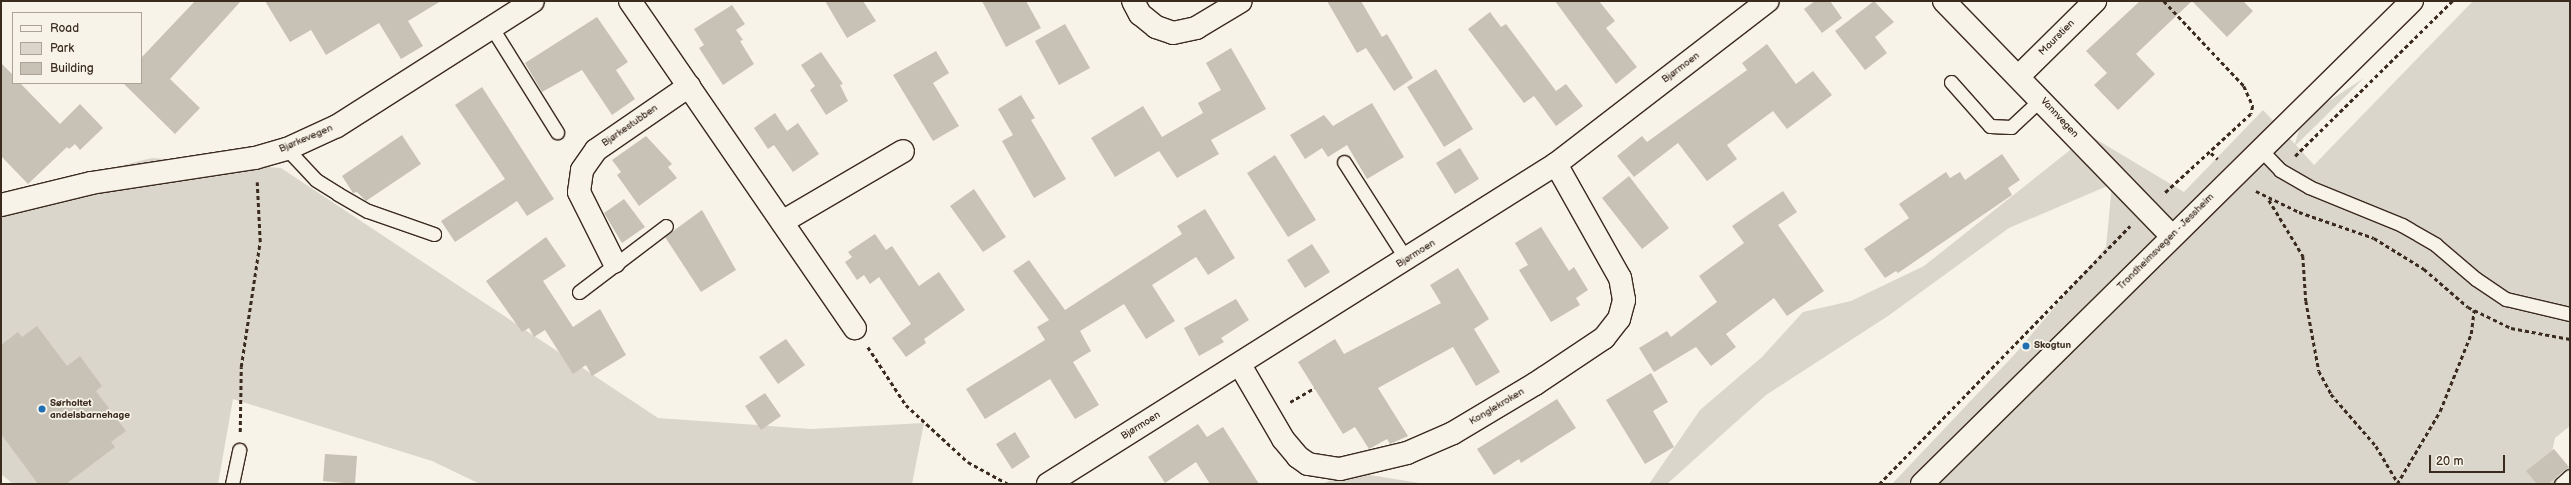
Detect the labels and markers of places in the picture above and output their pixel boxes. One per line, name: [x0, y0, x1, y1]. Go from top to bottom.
place label: Skogtun: [2034, 340, 2071, 352]
marker: Skogtun: [2021, 341, 2031, 351]
place label: Sørholtet andelsbarnehage: [50, 397, 130, 420]
marker: Sørholtet andelsbarnehage: [37, 404, 47, 414]

